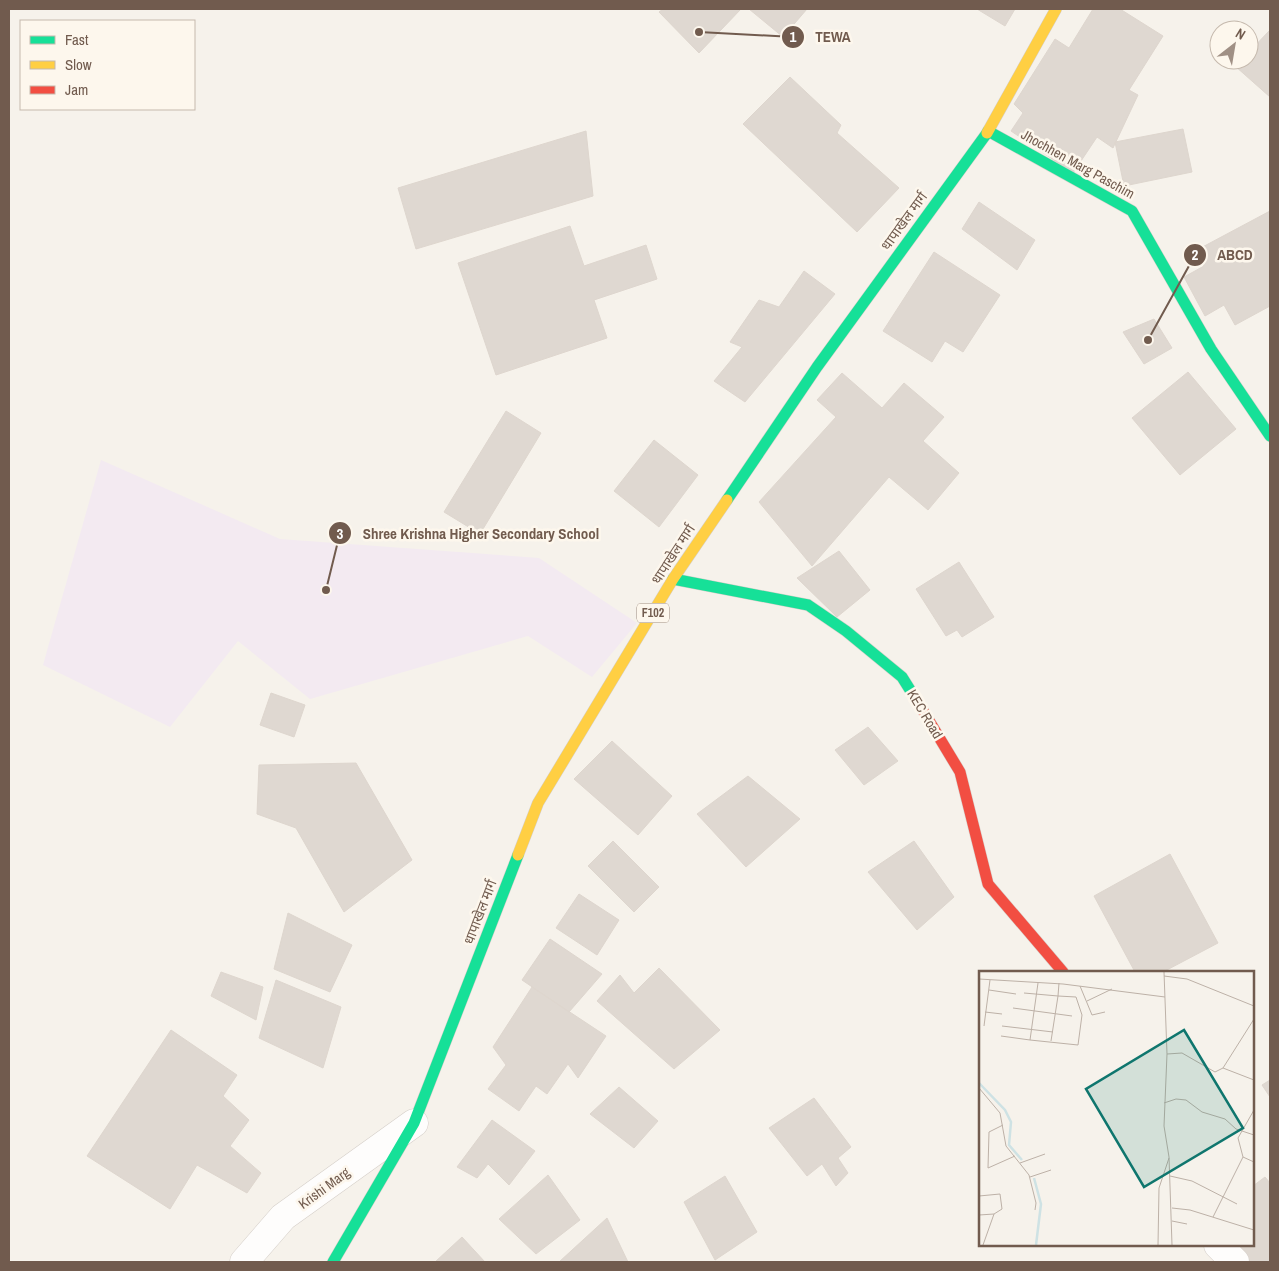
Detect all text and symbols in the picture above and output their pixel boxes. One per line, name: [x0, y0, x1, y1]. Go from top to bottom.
legend: [20, 20, 195, 110]
north arrow: [1209, 20, 1259, 70]
callout: TEWA: [780, 22, 861, 52]
text: N: [1233, 24, 1249, 44]
text: 1: [790, 26, 797, 47]
text: TEWA: [815, 26, 851, 47]
text: Fast: [65, 29, 89, 50]
text: Slow: [65, 54, 92, 75]
text: Jam: [65, 79, 88, 100]
street label: Jhochhen Marg Paschim: [1018, 125, 1138, 203]
street label: धापाखेल मार्ग: [877, 187, 932, 254]
callout: ABCD: [1182, 240, 1263, 270]
text: 2: [1192, 244, 1199, 265]
text: ABCD: [1217, 244, 1253, 265]
callout: Shree Krishna Higher Secondary School: [327, 518, 609, 548]
street label: धापाखेल मार्ग: [647, 520, 700, 587]
text: 3: [337, 523, 344, 544]
text: Shree Krishna Higher Secondary School: [363, 523, 599, 544]
road number: F102: [637, 604, 669, 622]
street label: KEC Road: [903, 686, 947, 742]
street label: धापाखेल मार्ग: [459, 876, 501, 947]
inset map: [979, 971, 1254, 1246]
street label: Krishi Marg: [295, 1163, 354, 1213]

